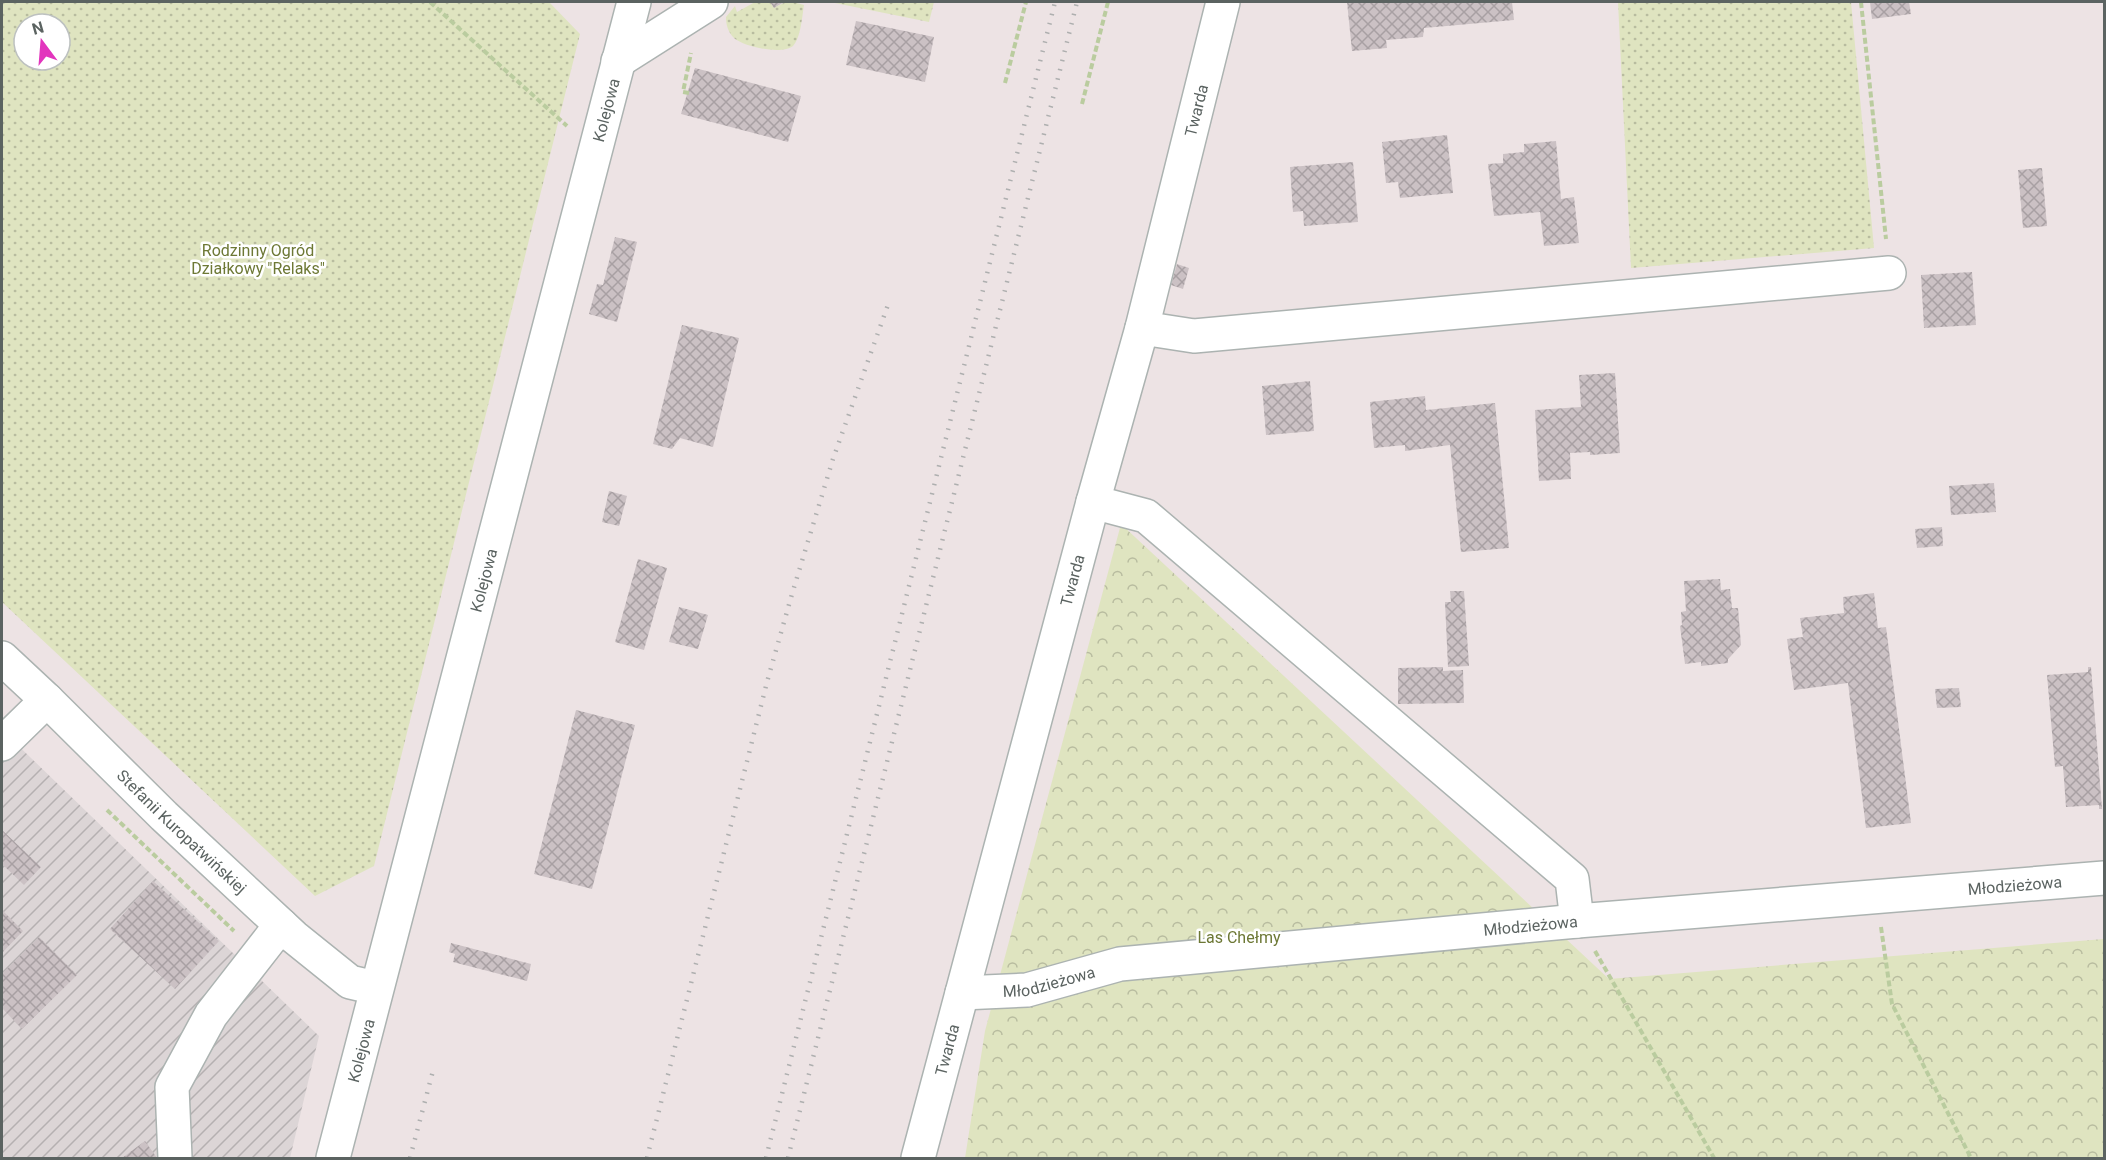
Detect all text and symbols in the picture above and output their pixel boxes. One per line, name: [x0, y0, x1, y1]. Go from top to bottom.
north arrow: [12, 12, 72, 72]
text: N: [30, 17, 46, 39]
street label: Kolejowa: [589, 76, 623, 144]
street label: Twarda: [1180, 82, 1212, 138]
park label: Rodzinny Ogród Działkowy "Relaks": [191, 241, 325, 278]
street label: Kolejowa: [466, 546, 501, 614]
street label: Twarda: [1056, 552, 1088, 608]
street label: Stefanii Kuropatwińskiej: [113, 766, 251, 897]
street label: Młodzieżowa: [1967, 872, 2063, 899]
street label: Młodzieżowa: [1483, 911, 1578, 939]
park label: Las Chełmy: [1197, 928, 1281, 947]
street label: Młodzieżowa: [1002, 962, 1097, 1001]
street label: Kolejowa: [344, 1017, 378, 1084]
street label: Twarda: [931, 1022, 963, 1078]

